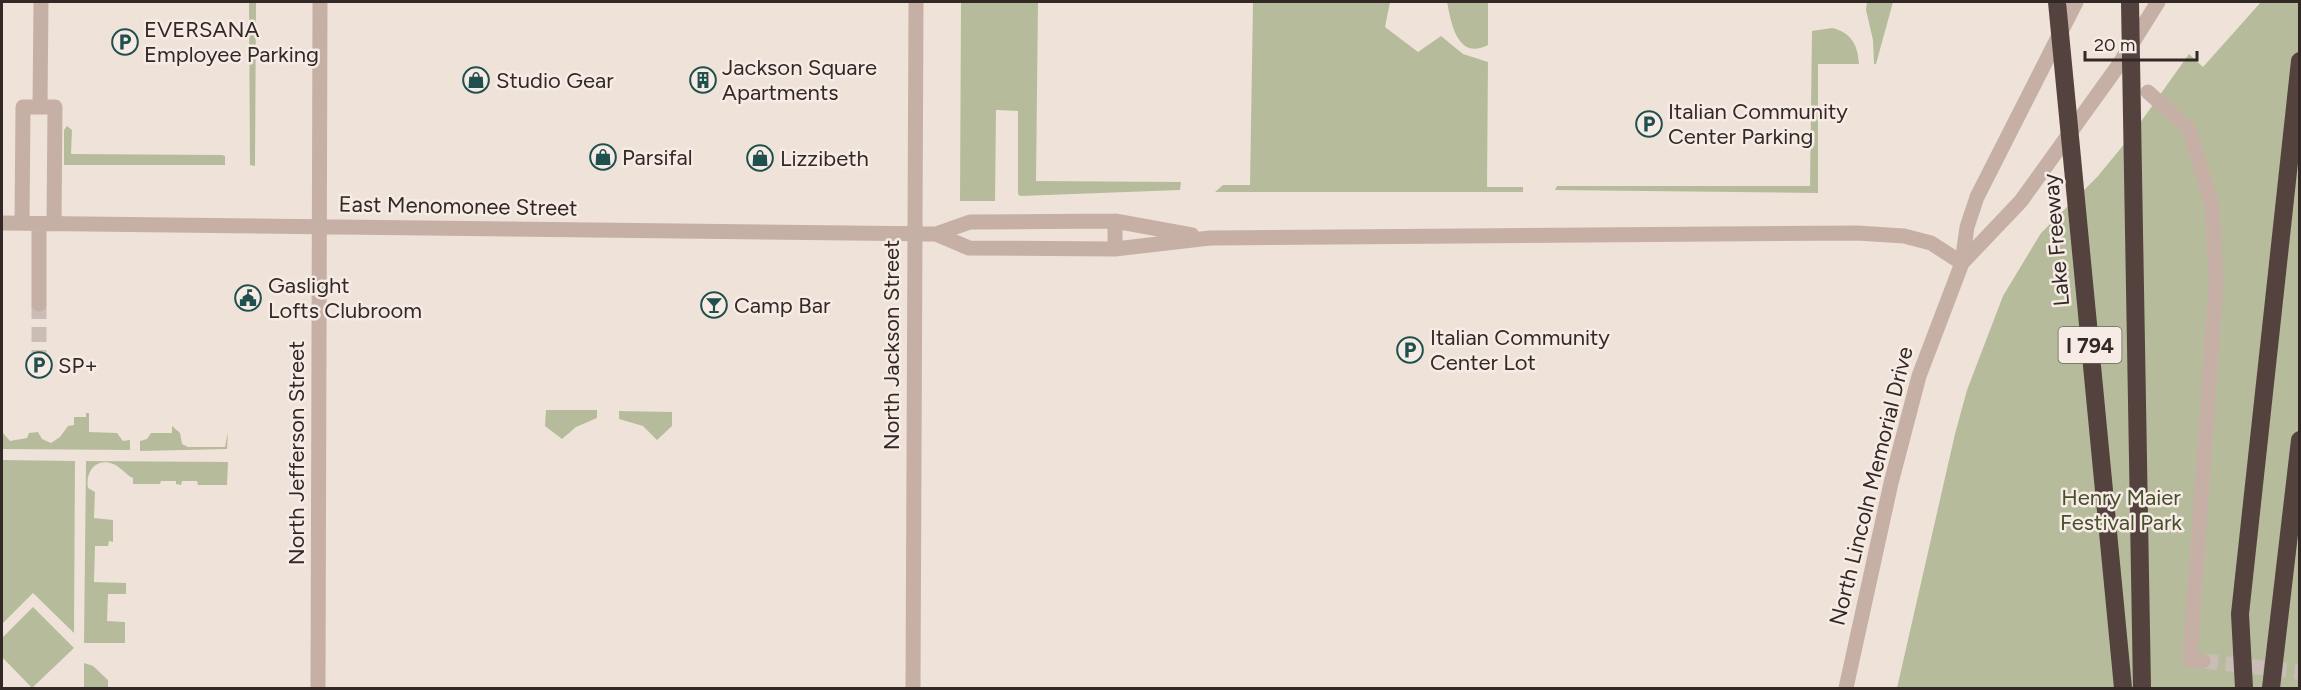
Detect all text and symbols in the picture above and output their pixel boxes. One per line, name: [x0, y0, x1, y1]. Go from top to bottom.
place label: EVERSANA Employee Parking: [144, 16, 319, 68]
scale bar: [2085, 24, 2198, 62]
parking icon: EVERSANA Employee Parking: [110, 27, 140, 57]
text: 20 m: [2094, 34, 2135, 56]
place label: Jackson Square Apartments: [722, 54, 877, 106]
shop icon: Studio Gear: [461, 65, 491, 95]
building icon: Jackson Square Apartments: [688, 65, 718, 95]
place label: Studio Gear: [496, 67, 614, 94]
place label: Italian Community Center Parking: [1668, 98, 1848, 150]
parking icon: Italian Community Center Parking: [1634, 109, 1664, 139]
shop icon: Parsifal: [588, 142, 618, 172]
shop icon: Lizzibeth: [745, 143, 775, 173]
place label: Parsifal: [622, 144, 693, 171]
place label: Lizzibeth: [780, 145, 869, 172]
street label: Lake Freeway: [2037, 172, 2075, 307]
street label: East Menomonee Street: [338, 190, 578, 222]
street label: North Jackson Street: [878, 240, 905, 450]
place label: Gaslight Lofts Clubroom: [268, 272, 422, 324]
public building icon: Gaslight Lofts Clubroom: [233, 283, 263, 313]
bar icon: Camp Bar: [699, 290, 729, 320]
place label: Camp Bar: [734, 292, 831, 319]
place label: Italian Community Center Lot: [1430, 324, 1610, 376]
road number: I 794: [2058, 327, 2122, 363]
parking icon: Italian Community Center Lot: [1395, 335, 1425, 365]
street label: North Jefferson Street: [283, 341, 310, 565]
street label: North Lincoln Memorial Drive: [1823, 344, 1919, 628]
parking icon: SP+: [24, 350, 54, 380]
place label: SP+: [58, 352, 98, 379]
park label: Henry Maier Festival Park: [2060, 484, 2182, 536]

